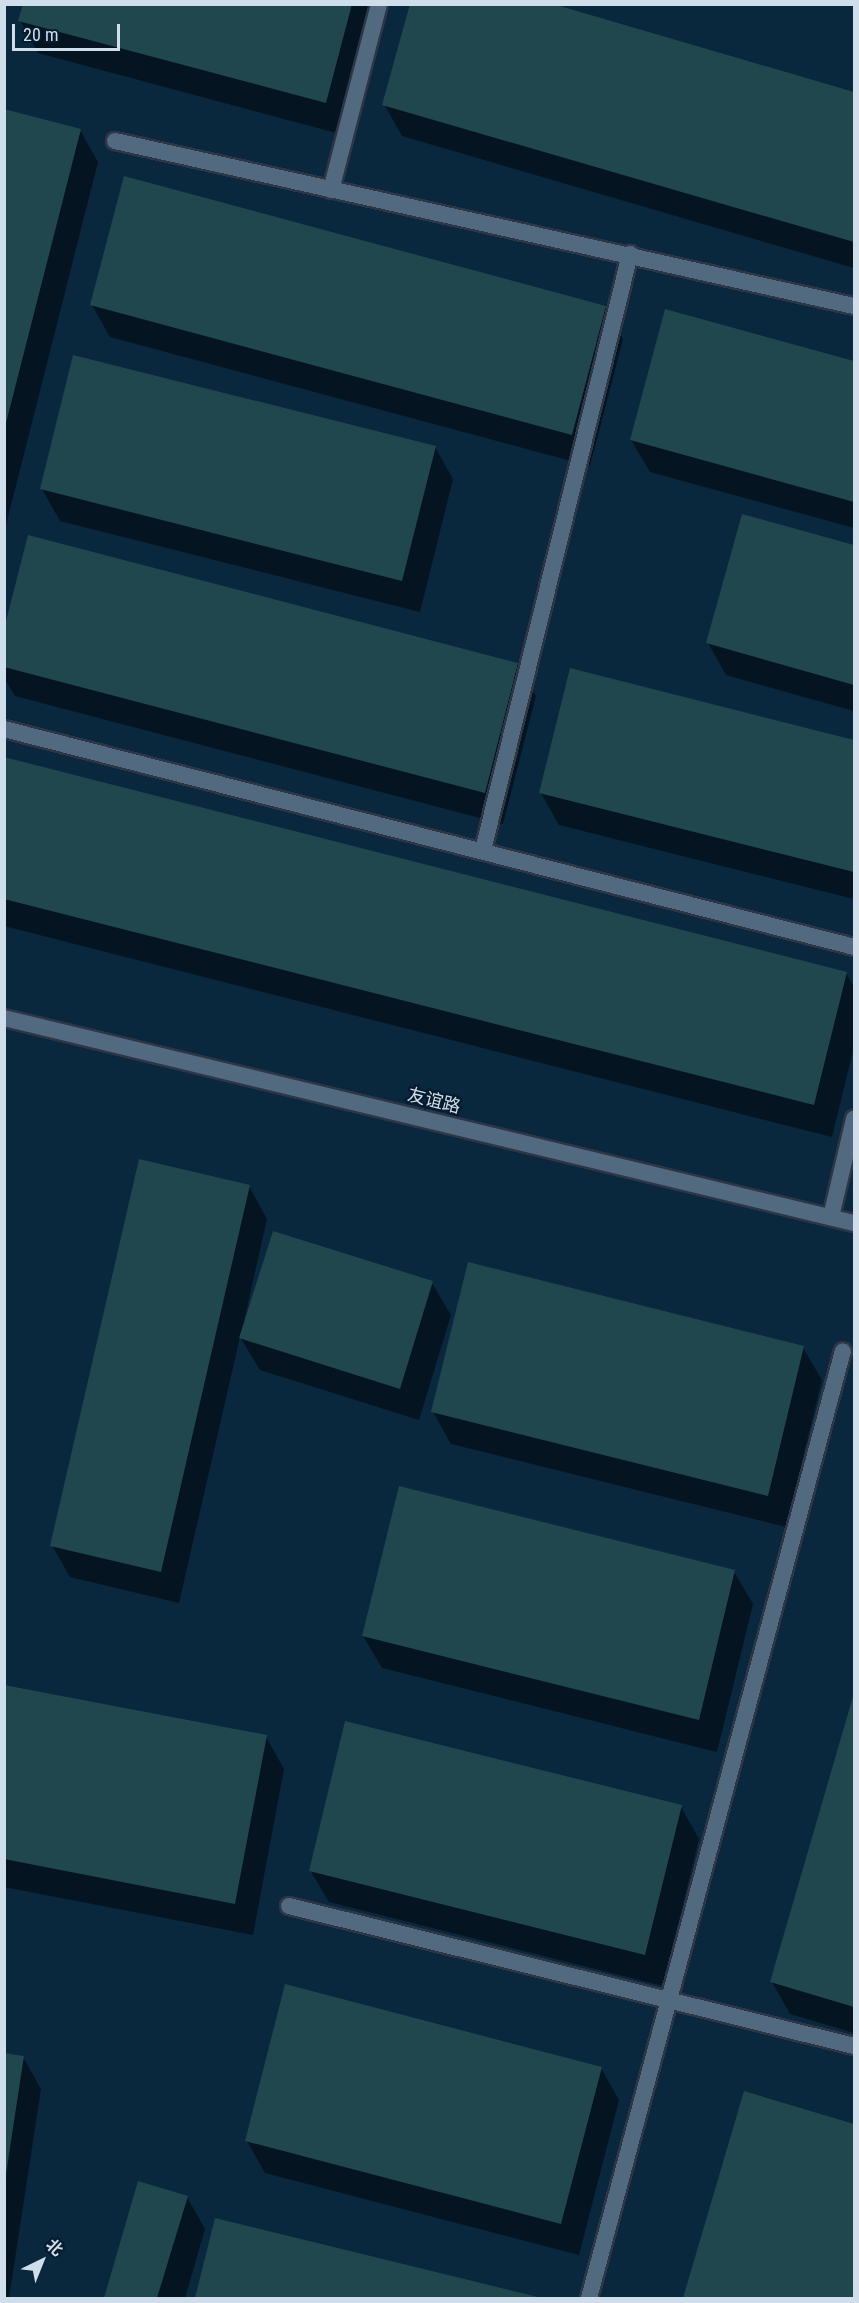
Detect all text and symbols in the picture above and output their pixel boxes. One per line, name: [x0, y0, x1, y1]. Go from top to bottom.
scale bar: [15, 12, 123, 50]
text: 20 m: [23, 24, 58, 45]
street label: 友谊路: [405, 1084, 463, 1118]
north arrow: [12, 2231, 72, 2291]
text: 北: [42, 2235, 67, 2260]

